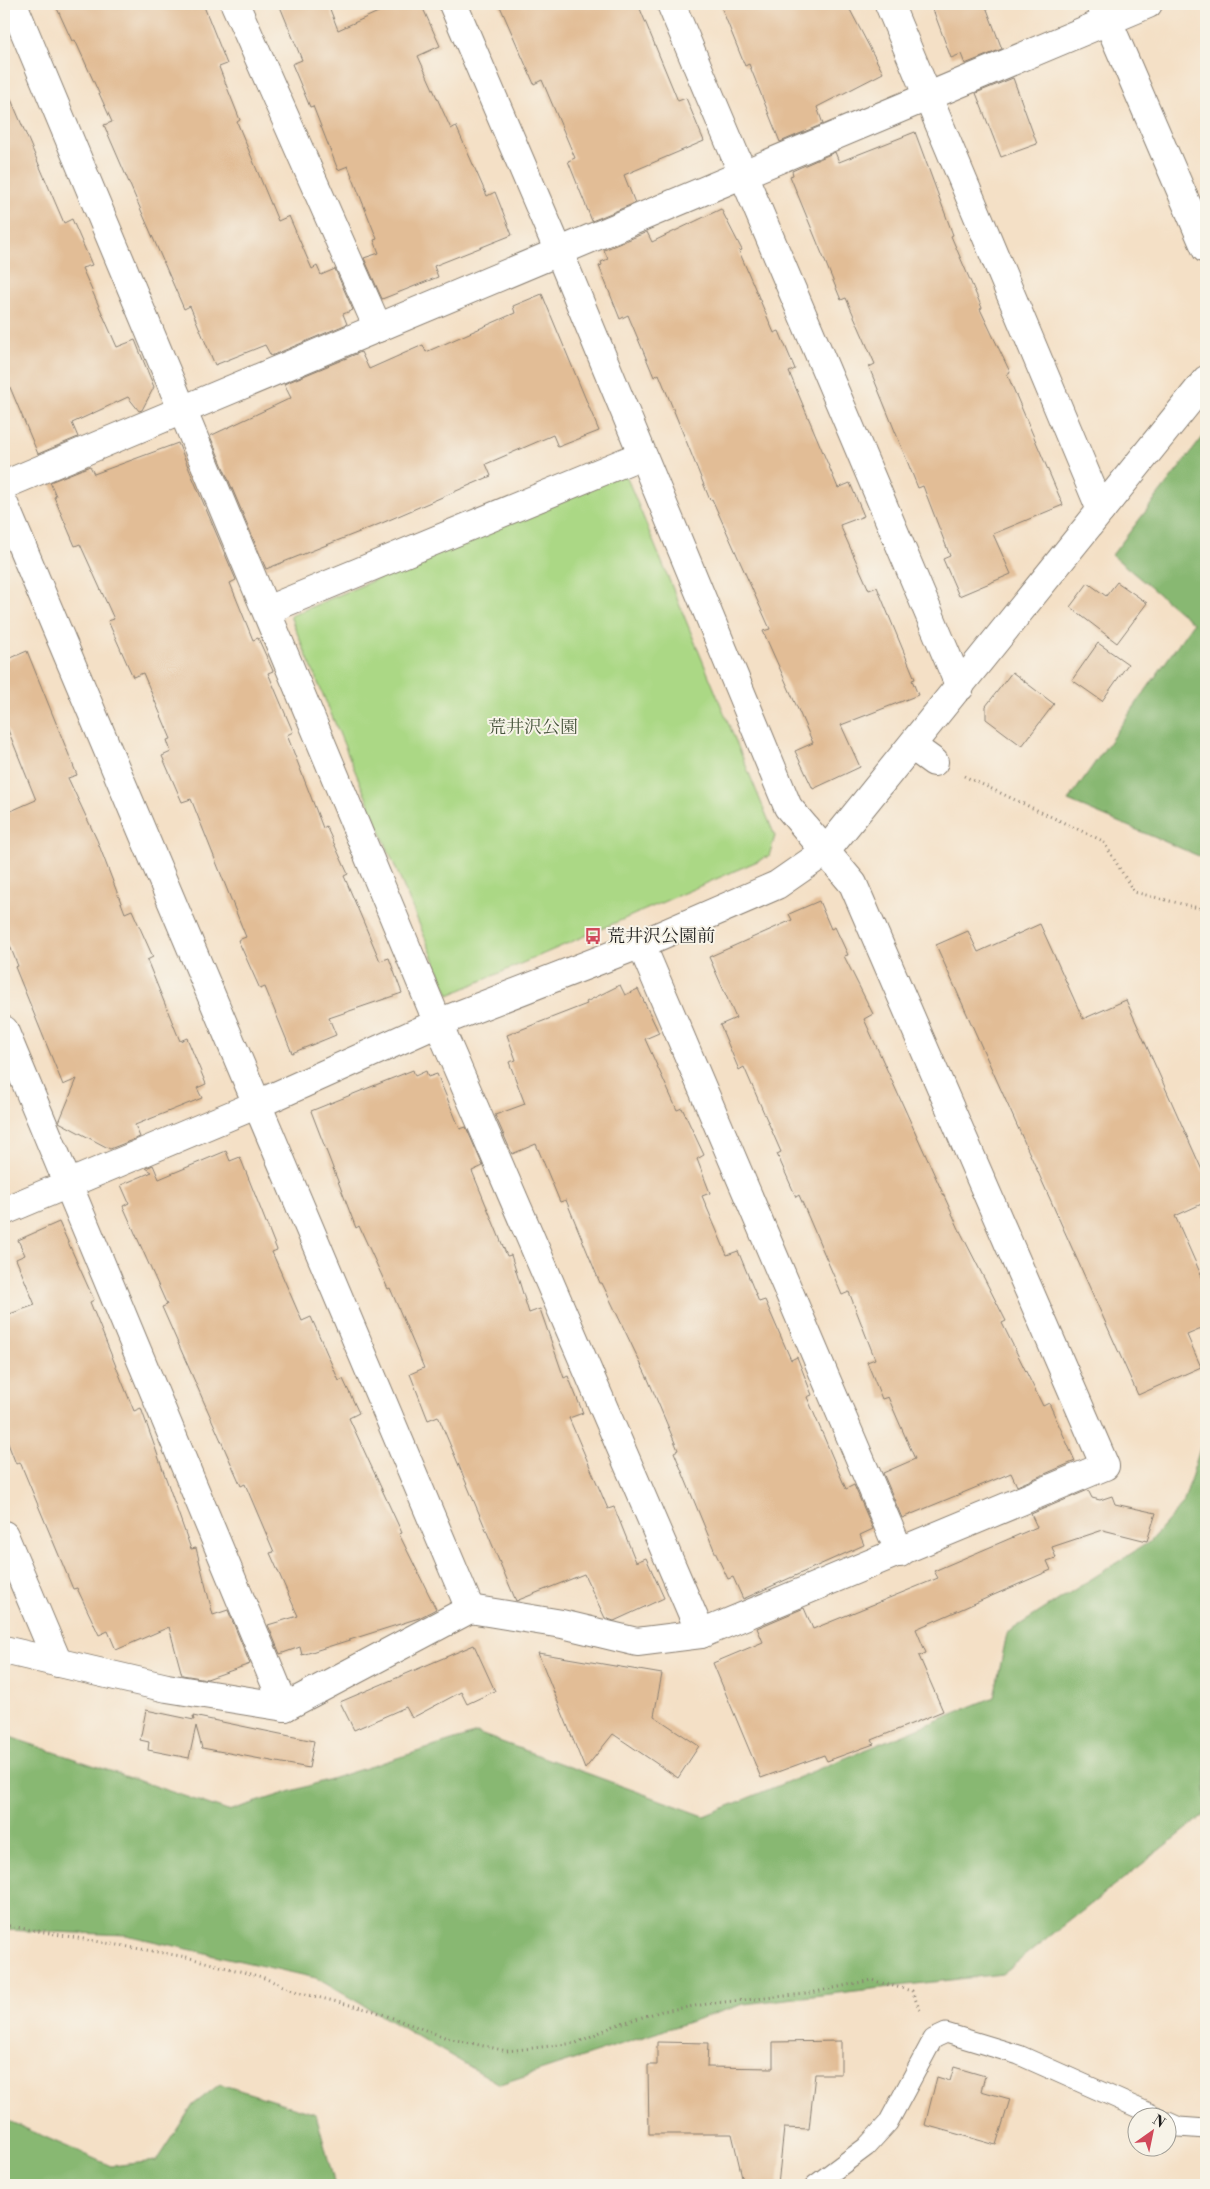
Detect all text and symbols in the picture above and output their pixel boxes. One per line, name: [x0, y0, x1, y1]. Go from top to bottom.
park label: 荒井沢公園: [488, 716, 578, 739]
place label: 荒井沢公園前: [607, 925, 715, 948]
bus stop icon: 荒井沢公園前: [583, 926, 603, 946]
north arrow: [1128, 2106, 1178, 2156]
text: N: [1149, 2111, 1168, 2133]

